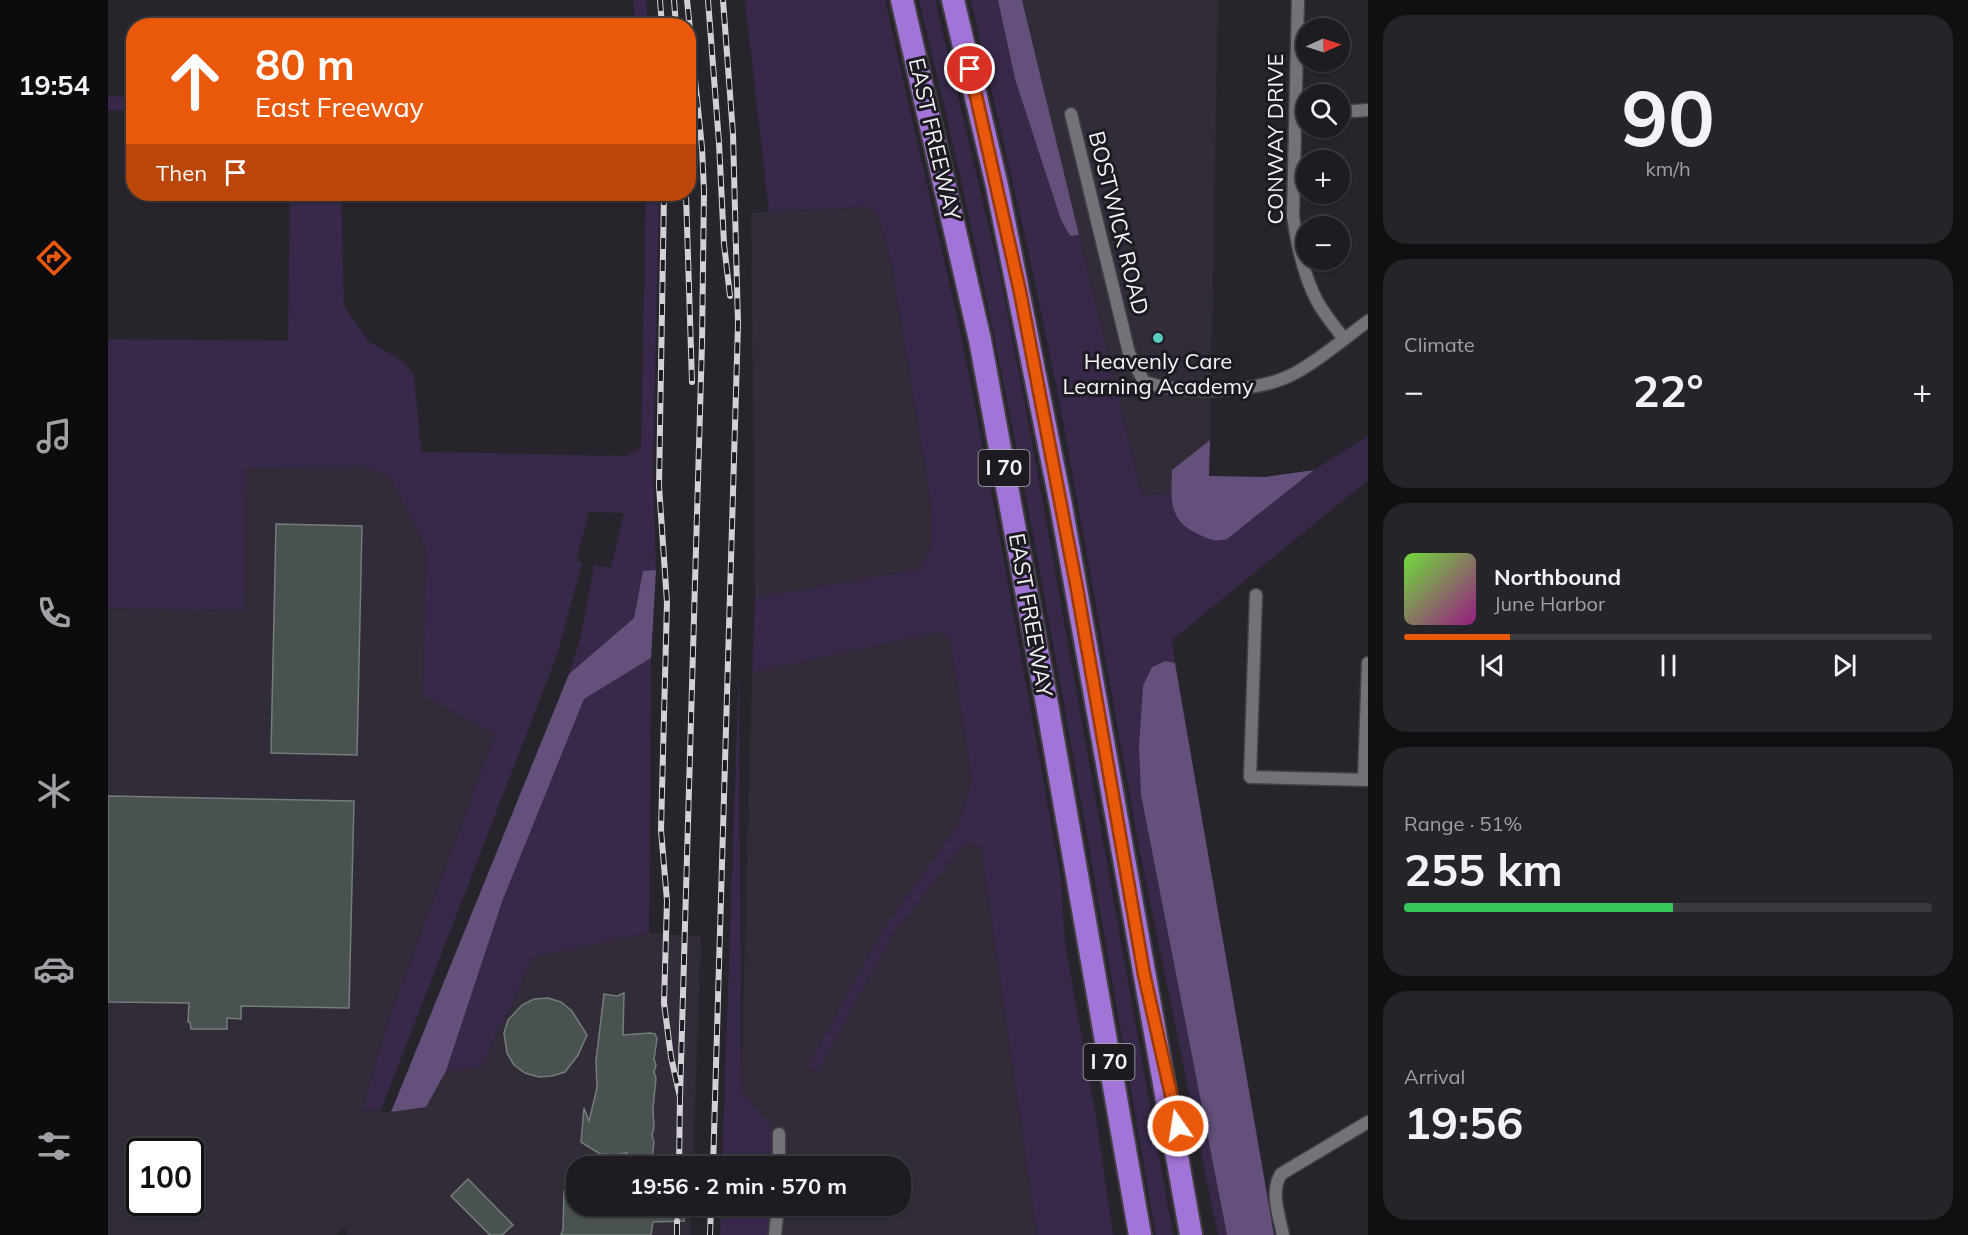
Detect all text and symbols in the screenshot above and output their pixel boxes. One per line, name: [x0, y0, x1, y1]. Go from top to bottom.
north arrow: [1296, 18, 1350, 72]
map controls: [1296, 18, 1350, 270]
text: 80 m: [255, 38, 355, 91]
icon: ahead: [156, 42, 234, 120]
pin: [944, 43, 995, 94]
icon: arrive: [953, 52, 986, 85]
street label: CONWAY DRIVE: [1261, 54, 1289, 224]
street label: EAST FREEWAY: [903, 55, 967, 224]
text: 19:54: [18, 68, 90, 102]
text: 90: [1621, 68, 1715, 166]
button: search: [1296, 84, 1350, 138]
text: East Freeway: [255, 90, 424, 124]
street label: BOSTWICK ROAD: [1083, 128, 1155, 318]
button: +: [1296, 150, 1350, 204]
icon: arrive: [219, 156, 252, 189]
text: km/h: [1645, 156, 1691, 181]
text: Then: [156, 159, 207, 187]
button: −: [1296, 216, 1350, 270]
icon: directions: [33, 237, 75, 279]
marker: Heavenly Care Learning Academy: [1151, 331, 1165, 345]
text: Climate: [1404, 332, 1475, 357]
place label: Heavenly Care Learning Academy: [1062, 347, 1254, 400]
text: 22°: [1632, 362, 1704, 418]
text: −: [1404, 370, 1424, 411]
text: +: [1912, 370, 1932, 411]
icon: music: [33, 415, 75, 457]
road number: I 70: [978, 450, 1030, 486]
street label: EAST FREEWAY: [1003, 531, 1059, 700]
text: Northbound: [1494, 563, 1621, 591]
text: June Harbor: [1494, 591, 1605, 616]
icon: phone: [33, 592, 75, 634]
icon: previous: [1476, 649, 1509, 682]
icon: pause: [1652, 649, 1685, 682]
icon: next: [1828, 649, 1861, 682]
icon: climate: [33, 770, 75, 812]
text: Range · 51%: [1404, 811, 1522, 836]
text: 255 km: [1404, 841, 1563, 897]
icon: car: [33, 948, 75, 990]
road number: I 70: [1084, 1044, 1134, 1080]
text: Arrival: [1404, 1064, 1465, 1089]
position arrow: [1146, 1094, 1210, 1158]
text: 19:56: [1404, 1094, 1523, 1150]
icon: filters: [33, 1125, 75, 1167]
speed limit sign: 100: [126, 1138, 204, 1216]
text: 19:56 · 2 min · 570 m: [630, 1172, 847, 1200]

